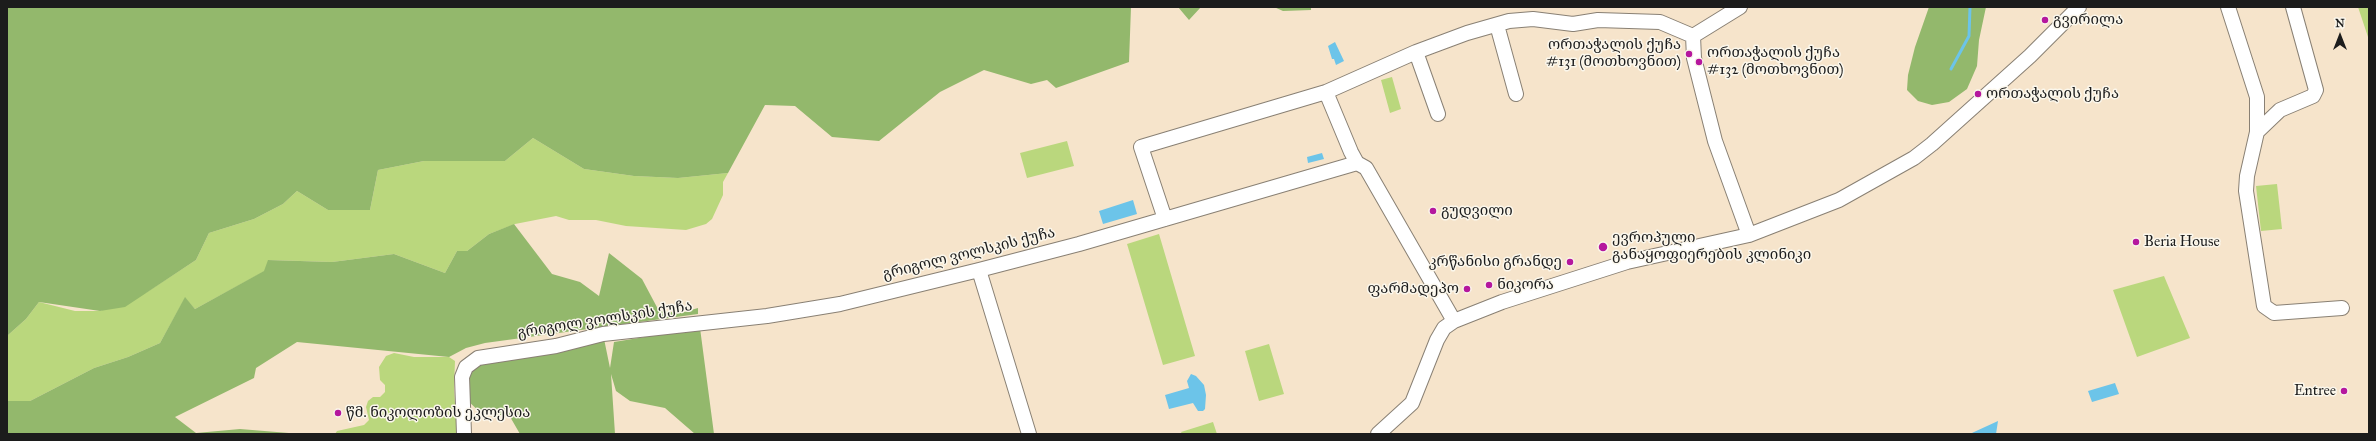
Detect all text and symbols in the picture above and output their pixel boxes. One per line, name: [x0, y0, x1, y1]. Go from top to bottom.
place label: გვირილა: [2053, 11, 2123, 29]
marker: გვირილა: [2040, 15, 2050, 25]
north arrow: [2320, 16, 2360, 56]
text: N: [2335, 17, 2345, 30]
place label: ორთაჭალის ქუჩა #131 (მოთხოვნით): [1546, 36, 1681, 71]
place label: ორთაჭალის ქუჩა #132 (მოთხოვნით): [1707, 44, 1844, 79]
marker: ორთაჭალის ქუჩა #131 (მოთხოვნით): [1684, 49, 1694, 59]
marker: ორთაჭალის ქუჩა #132 (მოთხოვნით): [1694, 57, 1704, 67]
place label: ორთაჭალის ქუჩა: [1986, 85, 2119, 103]
marker: ორთაჭალის ქუჩა: [1973, 89, 1983, 99]
place label: გუდვილი: [1441, 202, 1513, 220]
marker: გუდვილი: [1428, 206, 1438, 216]
street label: გრიგოლ ვოლსკის ქუჩა: [881, 224, 1057, 284]
place label: ევროპული განაყოფიერების კლინიკი: [1612, 229, 1811, 264]
place label: Beria House: [2144, 233, 2220, 251]
marker: Beria House: [2131, 237, 2141, 247]
marker: ევროპული განაყოფიერების კლინიკი: [1597, 241, 1609, 253]
place label: კრწანისი გრანდე: [1428, 253, 1562, 271]
marker: კრწანისი გრანდე: [1565, 257, 1575, 267]
place label: ნიკორა: [1497, 276, 1554, 294]
place label: ფარმადეპო: [1368, 280, 1459, 298]
marker: ნიკორა: [1484, 280, 1494, 290]
marker: ფარმადეპო: [1462, 284, 1472, 294]
street label: გრიგოლ ვოლსკის ქუჩა: [516, 297, 694, 343]
place label: Entree: [2294, 382, 2336, 400]
marker: Entree: [2339, 386, 2349, 396]
place label: წმ. ნიკოლოზის ეკლესია: [346, 404, 530, 422]
marker: წმ. ნიკოლოზის ეკლესია: [333, 408, 343, 418]

